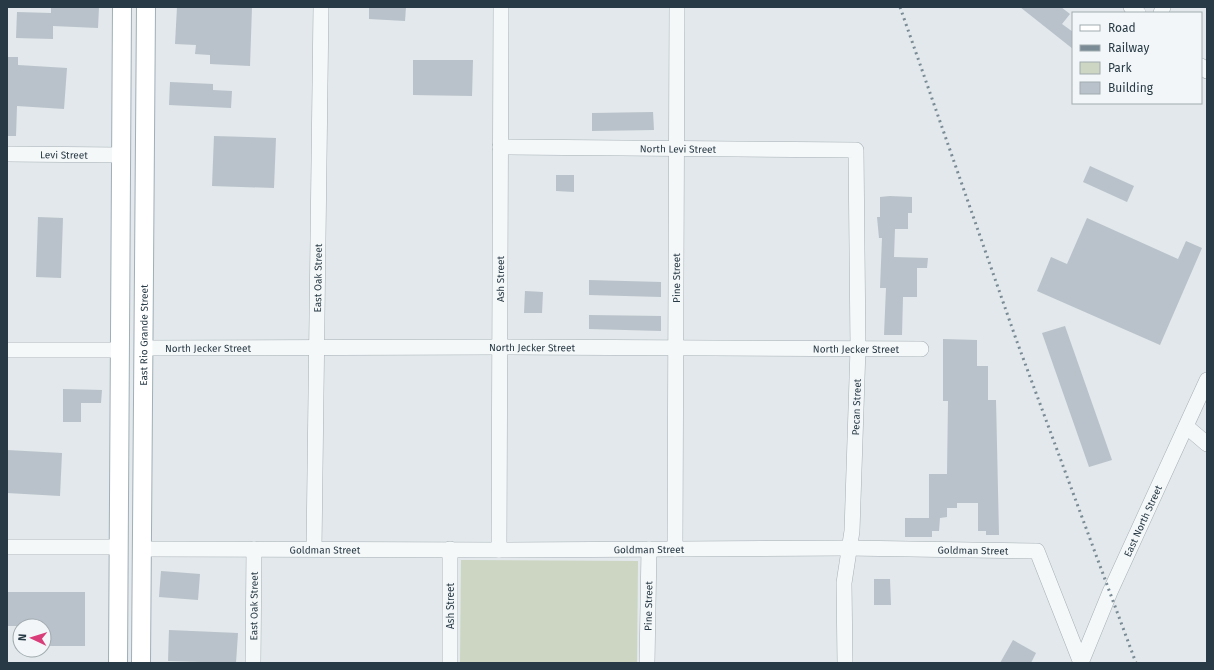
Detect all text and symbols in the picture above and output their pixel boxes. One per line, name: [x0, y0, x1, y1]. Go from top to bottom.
legend: [1072, 12, 1202, 104]
text: Road: [1108, 21, 1136, 35]
text: Railway: [1108, 41, 1149, 55]
text: Park: [1108, 61, 1132, 75]
text: Building: [1108, 81, 1154, 95]
street label: North Levi Street: [640, 143, 717, 156]
street label: Levi Street: [40, 149, 88, 162]
street label: East Oak Street: [312, 243, 325, 312]
street label: Pine Street: [671, 253, 683, 303]
street label: Ash Street: [495, 256, 507, 302]
street label: East Rio Grande Street: [138, 284, 151, 386]
street label: North Jecker Street: [489, 342, 575, 354]
street label: North Jecker Street: [165, 343, 251, 355]
street label: North Jecker Street: [813, 343, 899, 356]
street label: Pecan Street: [850, 378, 864, 436]
street label: East North Street: [1122, 483, 1165, 559]
street label: Goldman Street: [290, 544, 361, 557]
street label: Goldman Street: [614, 544, 685, 556]
street label: Goldman Street: [937, 544, 1009, 558]
street label: East Oak Street: [248, 571, 261, 640]
street label: Pine Street: [643, 581, 655, 631]
street label: Ash Street: [445, 583, 457, 629]
north arrow: [12, 618, 52, 658]
text: N: [16, 633, 29, 641]

